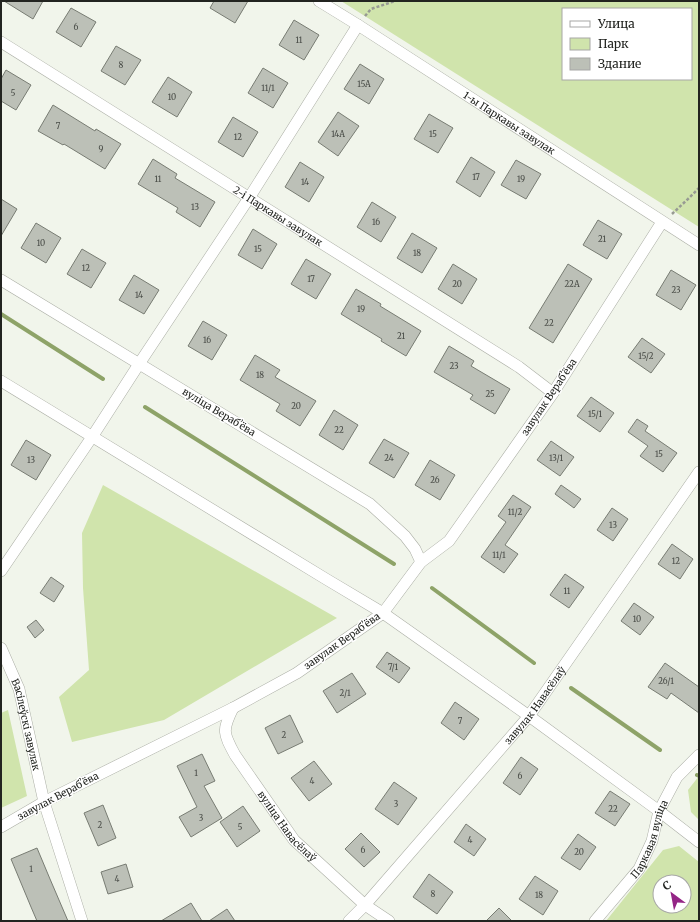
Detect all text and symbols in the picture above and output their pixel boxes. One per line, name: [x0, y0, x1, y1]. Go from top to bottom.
legend: [562, 8, 692, 80]
text: Улица: [597, 16, 635, 31]
house number: 6: [74, 22, 79, 32]
house number: 11: [296, 35, 303, 45]
text: Парк: [598, 36, 629, 51]
text: Здание: [598, 56, 641, 71]
house number: 8: [119, 60, 124, 70]
house number: 15А: [357, 79, 371, 89]
house number: 11/1: [261, 83, 275, 93]
house number: 5: [11, 88, 16, 98]
street label: 1-ы Паркавы завулак: [461, 88, 558, 157]
house number: 10: [168, 92, 176, 102]
house number: 7: [56, 121, 61, 131]
house number: 14А: [331, 129, 345, 139]
house number: 15: [429, 129, 437, 139]
house number: 12: [234, 132, 242, 142]
house number: 9: [99, 144, 104, 154]
house number: 17: [472, 172, 480, 182]
house number: 11: [155, 174, 162, 184]
house number: 19: [517, 174, 525, 184]
house number: 14: [301, 177, 309, 187]
street label: 2-і Паркавы завулак: [231, 183, 326, 249]
house number: 13: [191, 202, 199, 212]
house number: 16: [372, 217, 380, 227]
house number: 21: [598, 234, 606, 244]
house number: 10: [37, 238, 45, 248]
house number: 15: [254, 244, 262, 254]
house number: 18: [413, 248, 421, 258]
house number: 12: [82, 263, 90, 273]
house number: 17: [307, 274, 315, 284]
house number: 20: [452, 279, 462, 289]
house number: 22А: [564, 279, 580, 289]
house number: 23: [671, 285, 681, 295]
house number: 14: [135, 290, 143, 300]
house number: 19: [357, 304, 365, 314]
house number: 22: [544, 318, 554, 328]
house number: 21: [397, 331, 405, 341]
house number: 16: [203, 335, 211, 345]
house number: 15/2: [638, 351, 654, 361]
street label: завулак Верабʼёва: [518, 355, 580, 438]
house number: 23: [449, 361, 459, 371]
house number: 18: [256, 370, 264, 380]
street label: вуліца Верабʼёва: [180, 385, 259, 439]
house number: 25: [485, 389, 495, 399]
house number: 20: [291, 401, 301, 411]
house number: 15/1: [588, 409, 602, 419]
house number: 22: [334, 425, 344, 435]
house number: 15: [655, 449, 663, 459]
house number: 24: [384, 453, 394, 463]
house number: 13/1: [549, 453, 563, 463]
house number: 13: [27, 455, 35, 465]
house number: 26: [430, 475, 440, 485]
house number: 11/2: [508, 507, 523, 517]
house number: 13: [609, 520, 617, 530]
house number: 11/1: [492, 550, 506, 560]
house number: 12: [672, 556, 680, 566]
house number: 11: [564, 586, 571, 596]
street label: завулак Верабʼёва: [301, 609, 383, 672]
house number: 10: [633, 614, 641, 624]
house number: 7/1: [388, 662, 398, 672]
street label: завулак Навасёлаў: [501, 664, 568, 747]
street label: Васілеўскі завулак: [9, 676, 44, 772]
house number: 26/1: [658, 676, 674, 686]
house number: 2/1: [339, 688, 351, 698]
house number: 7: [458, 716, 463, 726]
house number: 2: [282, 730, 287, 740]
house number: 1: [194, 768, 198, 778]
street label: завулак Верабʼёва: [15, 769, 101, 823]
house number: 6: [518, 771, 523, 781]
house number: 4: [310, 776, 315, 786]
street label: вуліца Навасёлаў: [255, 788, 320, 864]
street label: Паркавая вуліца: [628, 797, 671, 881]
house number: 3: [394, 799, 399, 809]
house number: 22: [608, 804, 618, 814]
house number: 3: [199, 813, 204, 823]
house number: 2: [98, 820, 103, 830]
house number: 5: [238, 822, 243, 832]
house number: 4: [468, 835, 473, 845]
house number: 6: [361, 845, 366, 855]
house number: 20: [574, 847, 584, 857]
house number: 1: [29, 864, 33, 874]
house number: 4: [115, 874, 120, 884]
north arrow: [652, 874, 692, 914]
text: С: [660, 878, 674, 893]
house number: 8: [431, 889, 436, 899]
house number: 18: [535, 890, 543, 900]

